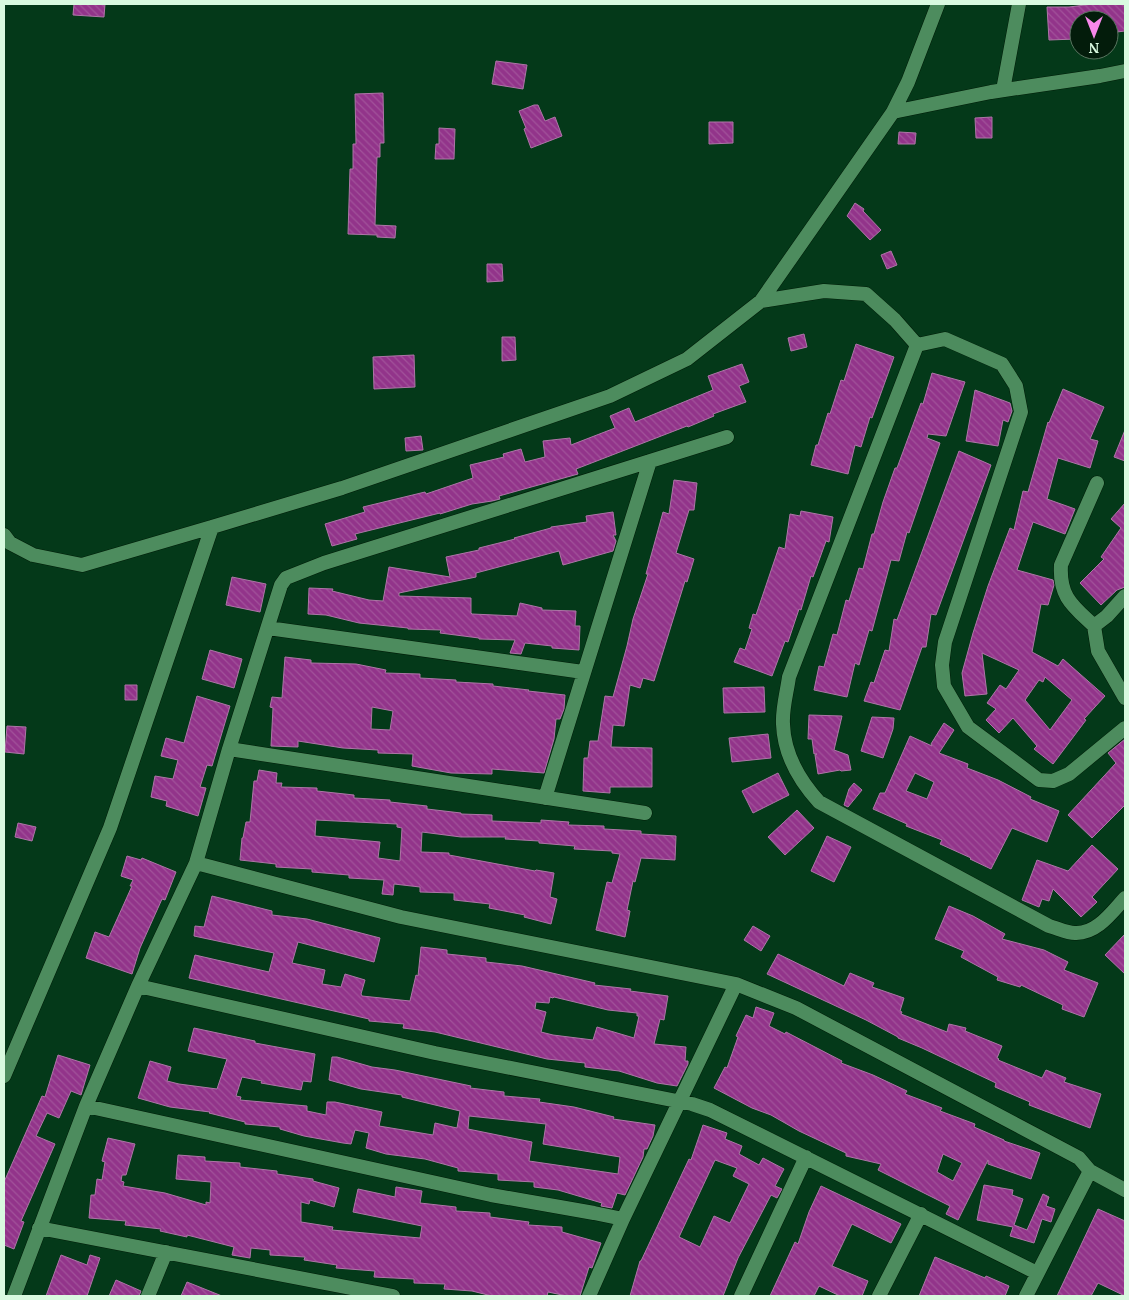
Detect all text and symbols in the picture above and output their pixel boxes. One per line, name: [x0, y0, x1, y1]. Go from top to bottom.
north arrow: [1069, 10, 1119, 60]
text: N: [1088, 39, 1099, 58]

